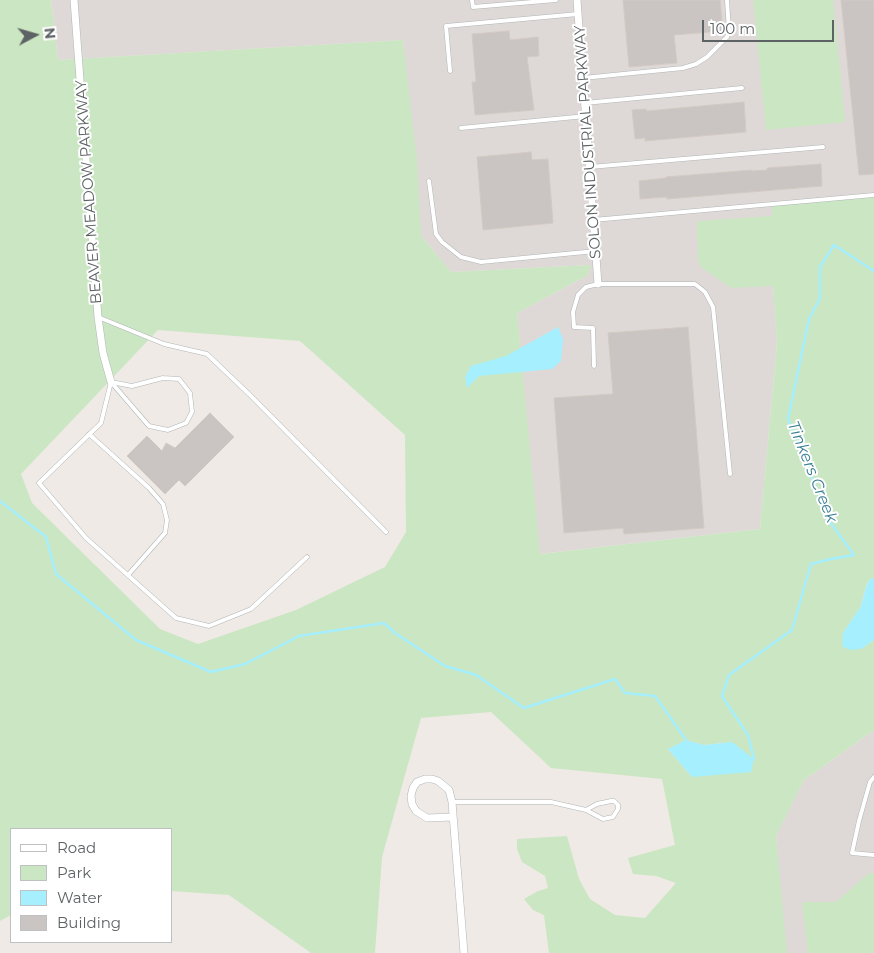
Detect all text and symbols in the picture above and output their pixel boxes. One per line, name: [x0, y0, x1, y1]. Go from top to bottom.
north arrow: [10, 10, 60, 60]
scale bar: [704, 10, 836, 42]
text: 100 m: [710, 19, 755, 38]
street label: SOLON INDUSTRIAL PARKWAY: [571, 25, 605, 259]
text: N: [40, 27, 59, 40]
street label: BEAVER MEADOW PARKWAY: [72, 79, 106, 305]
water label: Tinkers Creek: [783, 418, 841, 526]
legend: [10, 828, 172, 943]
text: Road: [57, 838, 96, 857]
text: Park: [57, 863, 91, 882]
text: Water: [57, 888, 103, 907]
text: Building: [57, 913, 121, 932]

